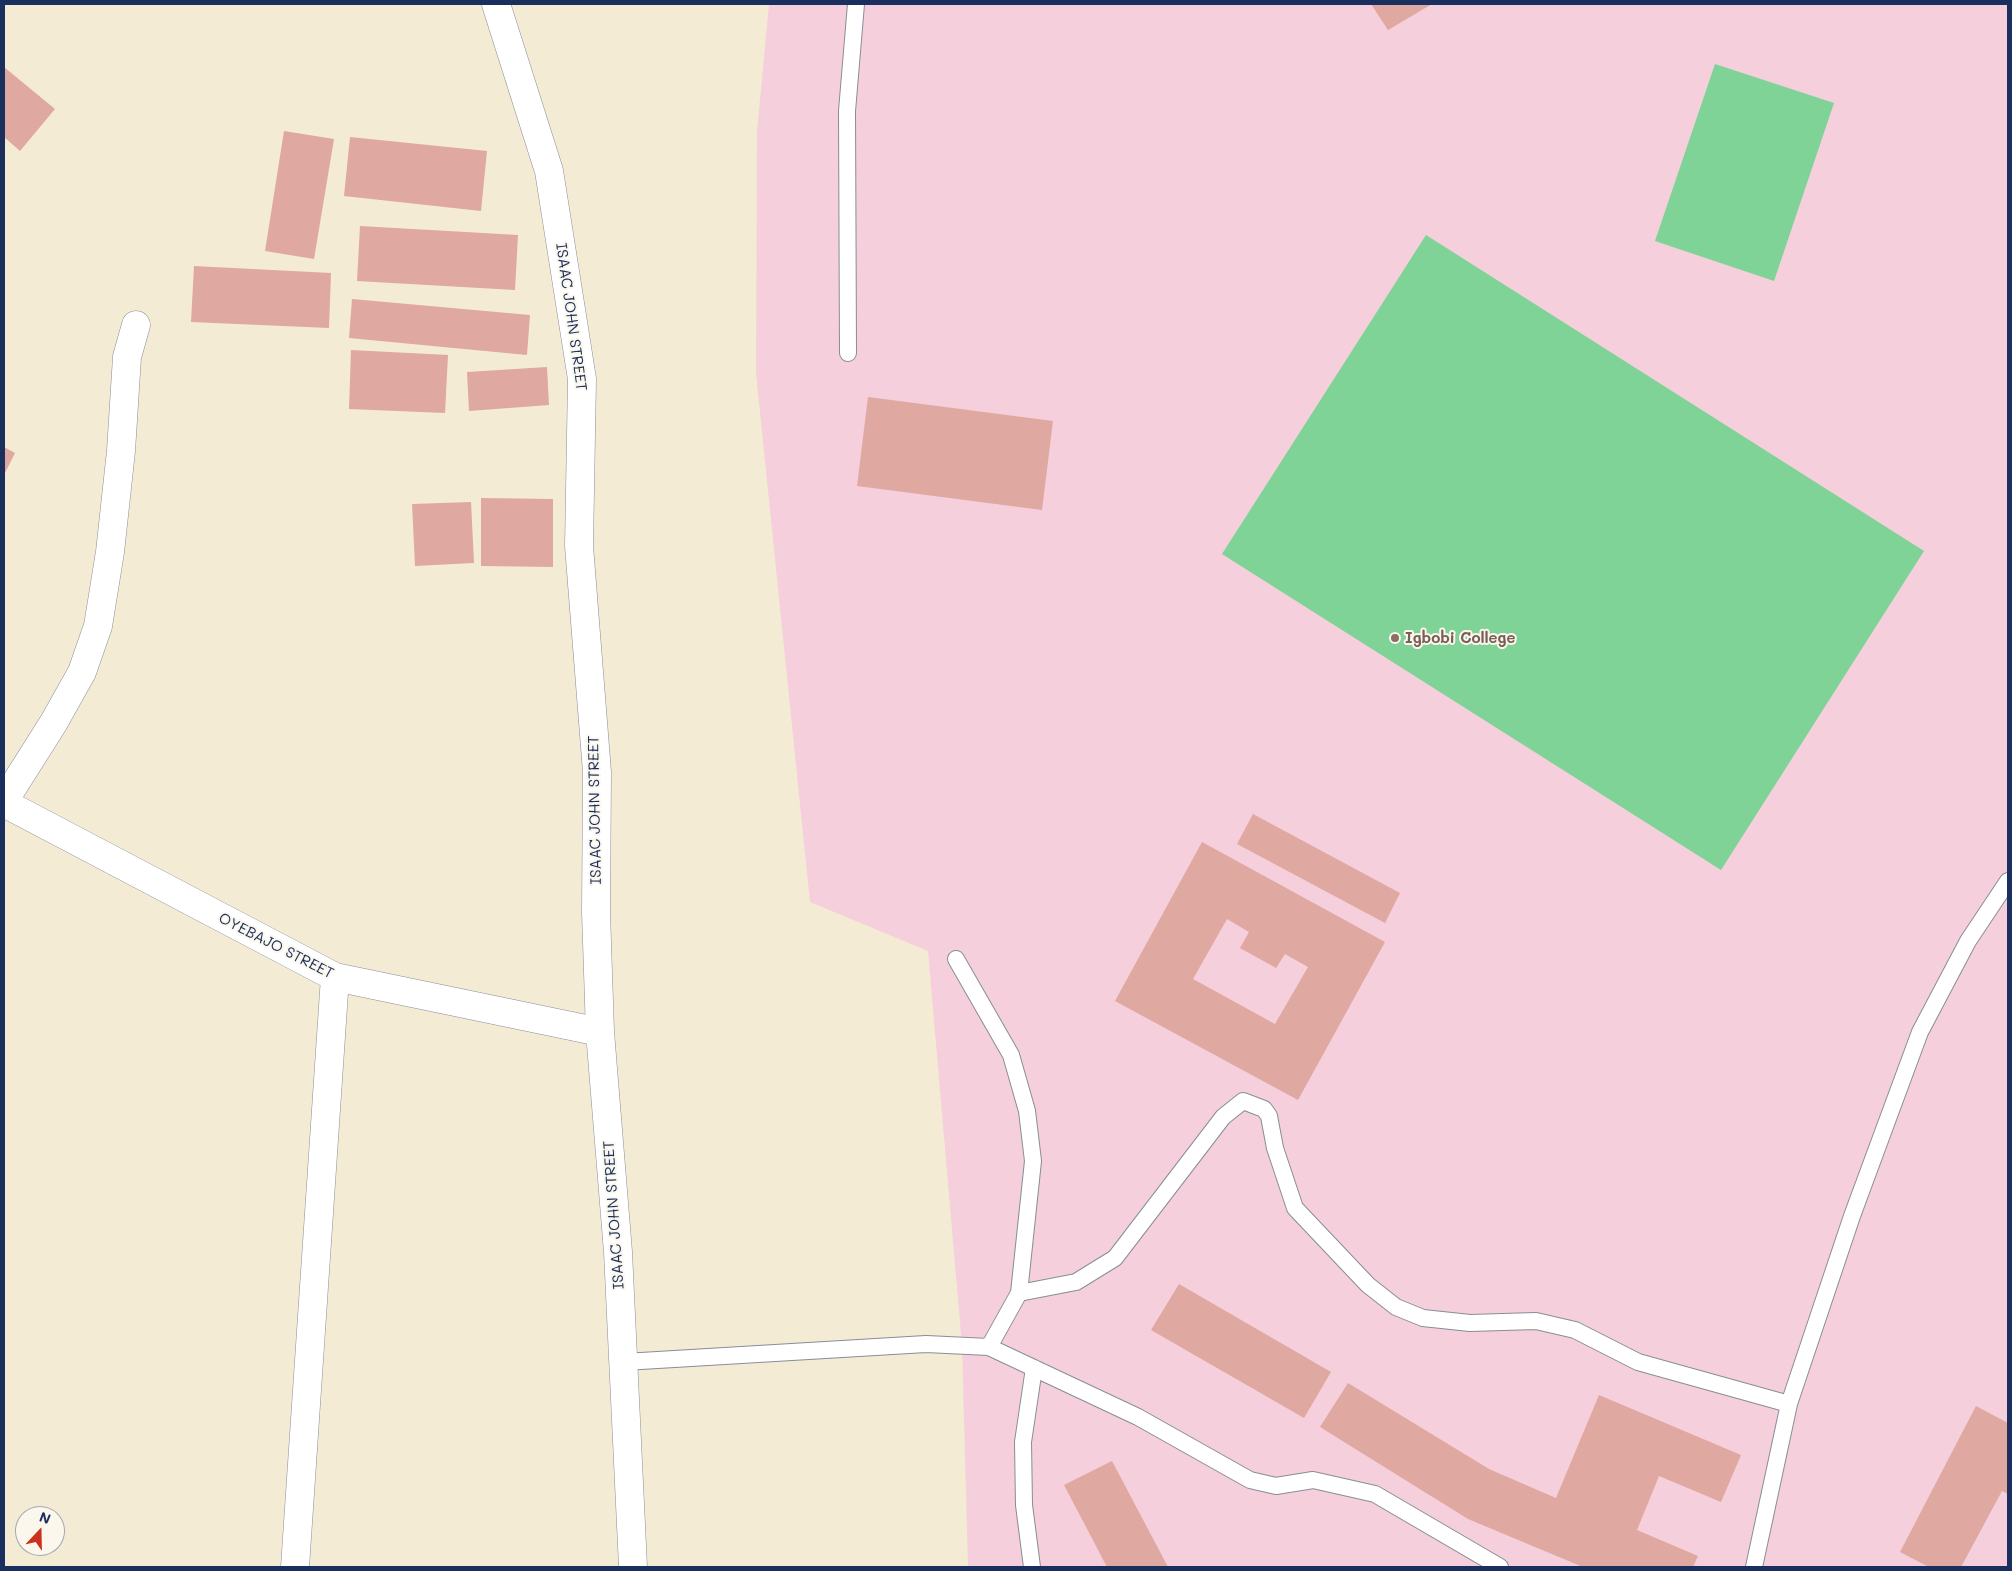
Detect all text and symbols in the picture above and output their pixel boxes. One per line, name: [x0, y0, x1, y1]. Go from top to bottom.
street label: ISAAC JOHN STREET: [552, 242, 590, 392]
place label: Igbobi College: [1405, 629, 1515, 647]
marker: Igbobi College: [1389, 632, 1401, 644]
street label: ISAAC JOHN STREET: [585, 735, 605, 885]
street label: OYEBAJO STREET: [215, 909, 337, 983]
street label: ISAAC JOHN STREET: [600, 1140, 628, 1290]
north arrow: [15, 1506, 65, 1556]
text: N: [37, 1507, 54, 1528]

